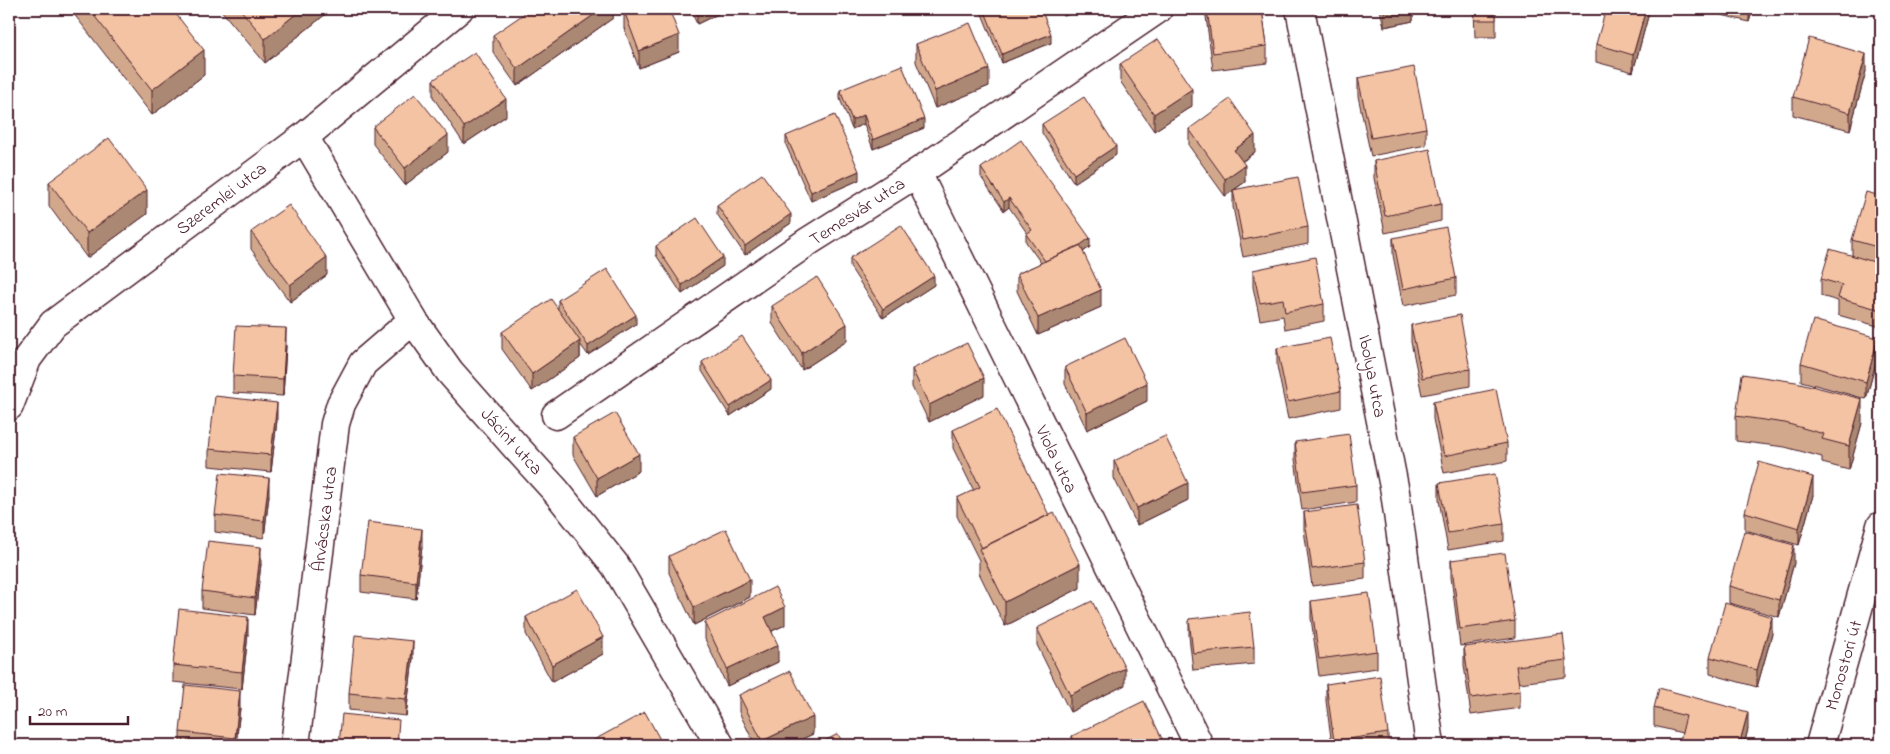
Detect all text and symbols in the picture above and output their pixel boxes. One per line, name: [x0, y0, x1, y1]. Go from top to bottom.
street label: Szeremlei utca: [171, 157, 273, 242]
street label: Temesvár utca: [805, 172, 911, 253]
street label: Ibolya utca: [1350, 333, 1392, 420]
street label: Jácint utca: [473, 403, 548, 482]
street label: Viola utca: [1027, 421, 1083, 498]
street label: Árvácska utca: [307, 465, 345, 573]
street label: Monostori út: [1820, 617, 1870, 714]
scale bar: [30, 694, 128, 726]
text: 20 m: [38, 701, 68, 723]

